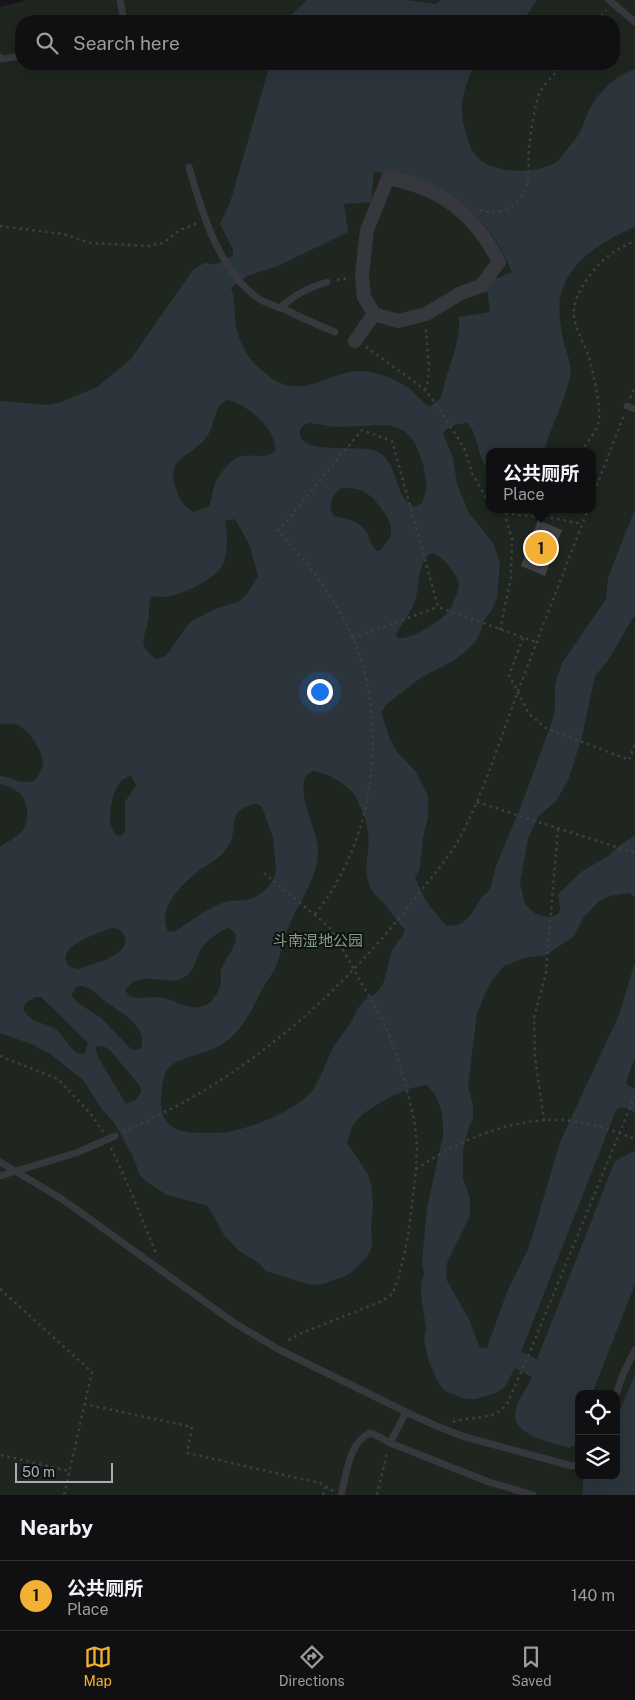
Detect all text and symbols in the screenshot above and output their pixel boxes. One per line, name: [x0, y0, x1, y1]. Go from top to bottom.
search box: [15, 15, 620, 70]
icon: search: [33, 29, 61, 57]
text: Search here: [73, 32, 180, 54]
popup: [486, 448, 596, 513]
text: 公共厕所: [503, 462, 579, 484]
text: Place: [503, 485, 545, 504]
pin: 1: [525, 529, 557, 567]
your location: [307, 679, 333, 705]
park label: 斗南湿地公园: [273, 932, 363, 949]
map controls: [575, 1390, 620, 1480]
button: locate: [575, 1390, 620, 1435]
button: layers: [575, 1435, 620, 1480]
scale bar: [15, 1460, 112, 1483]
text: 50 m: [22, 1464, 55, 1480]
text: Nearby: [20, 1515, 93, 1540]
text: 公共厕所: [67, 1577, 143, 1599]
text: 1: [33, 1586, 39, 1605]
text: 140 m: [571, 1586, 615, 1605]
text: Place: [67, 1600, 109, 1619]
tab: Map: [83, 1643, 112, 1689]
tab: Directions: [279, 1643, 345, 1689]
tab: Saved: [511, 1643, 552, 1689]

